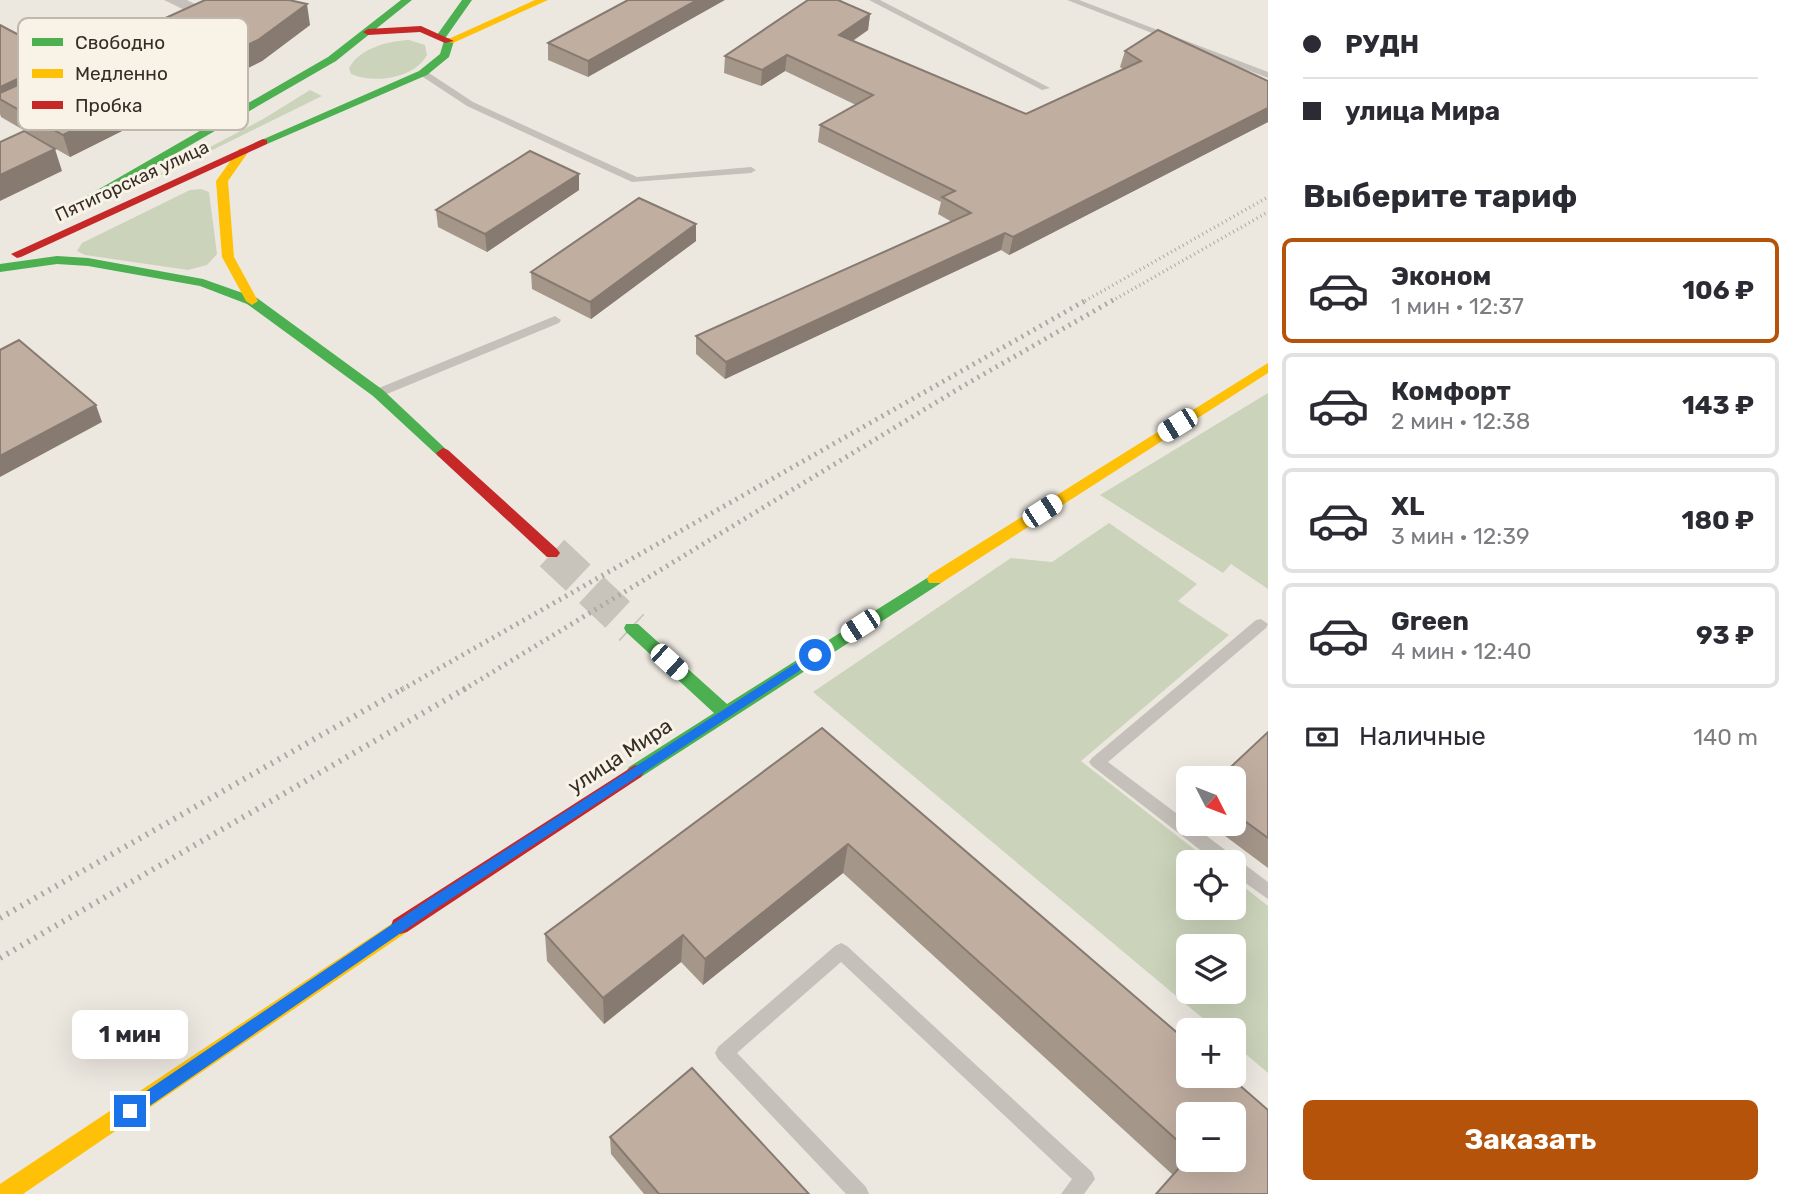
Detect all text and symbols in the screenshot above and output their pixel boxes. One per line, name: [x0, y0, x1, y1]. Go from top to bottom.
legend: [18, 18, 248, 130]
text: РУДН: [1345, 29, 1419, 60]
text: Свободно: [75, 31, 165, 54]
text: Медленно: [75, 62, 168, 85]
text: Пробка: [75, 94, 143, 117]
text: улица Мира: [1345, 96, 1500, 127]
street label: Пятигорская улица: [52, 136, 212, 226]
text: Выберите тариф: [1303, 177, 1577, 215]
icon: car: [1307, 259, 1370, 322]
text: Эконом: [1391, 261, 1491, 292]
text: 106 ₽: [1682, 275, 1754, 306]
text: 1 мин · 12:37: [1391, 292, 1524, 320]
icon: car: [1307, 374, 1370, 437]
text: Комфорт: [1391, 376, 1511, 407]
text: 143 ₽: [1682, 390, 1754, 421]
car: [1154, 405, 1201, 445]
text: 2 мин · 12:38: [1391, 407, 1530, 435]
icon: car: [1307, 489, 1370, 552]
car: [1019, 491, 1066, 531]
text: XL: [1391, 491, 1424, 522]
text: 180 ₽: [1682, 505, 1754, 536]
text: 3 мин · 12:39: [1391, 522, 1530, 550]
icon: car: [1307, 604, 1370, 667]
car: [837, 606, 884, 646]
text: Green: [1391, 606, 1469, 637]
text: 93 ₽: [1696, 620, 1754, 651]
text: 4 мин · 12:40: [1391, 637, 1532, 665]
route start: [799, 639, 831, 671]
car: [647, 640, 692, 684]
street label: улица Мира: [563, 713, 676, 799]
icon: cash: [1303, 718, 1341, 756]
text: Наличные: [1359, 721, 1486, 752]
text: 140 m: [1693, 723, 1758, 751]
north arrow: [1176, 766, 1246, 836]
map controls: [1176, 766, 1246, 1172]
button: locate: [1176, 850, 1246, 920]
button: layers: [1176, 934, 1246, 1004]
callout: 1 мин: [72, 1010, 188, 1058]
button: +: [1176, 1018, 1246, 1088]
text: 1 мин: [99, 1020, 161, 1048]
route end: [114, 1095, 146, 1127]
button: Заказать: [1303, 1100, 1758, 1180]
button: −: [1176, 1102, 1246, 1172]

